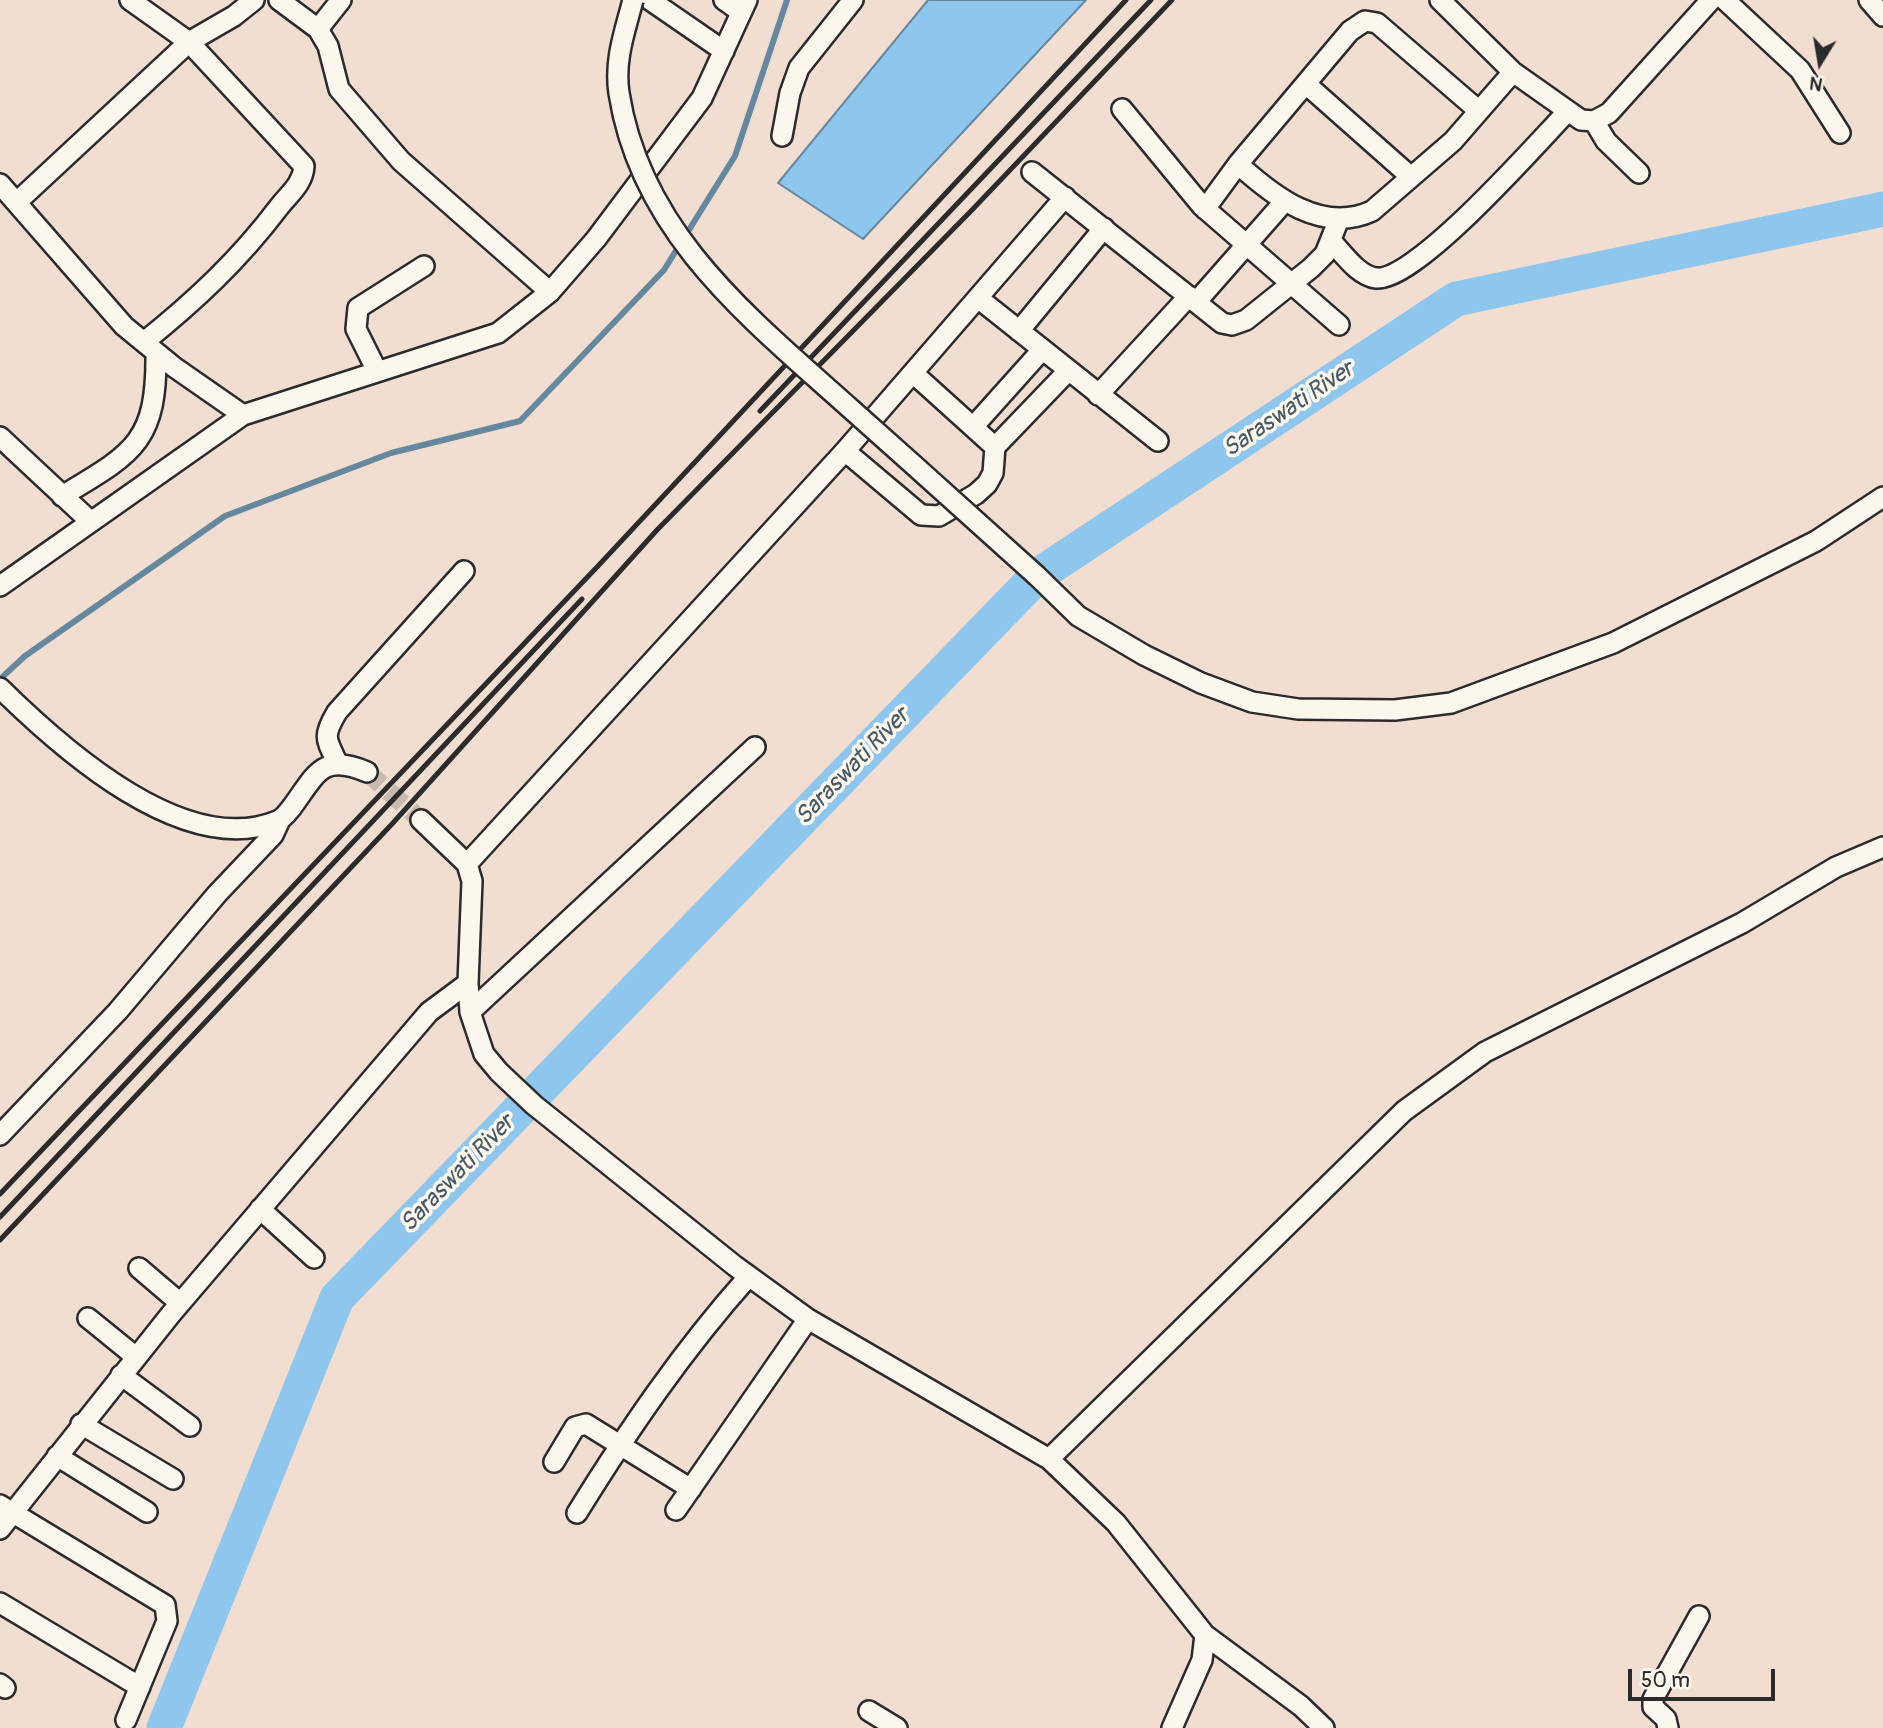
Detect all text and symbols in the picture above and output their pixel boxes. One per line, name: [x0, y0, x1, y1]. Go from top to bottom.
north arrow: [1785, 28, 1855, 98]
text: N: [1807, 71, 1825, 97]
water label: Saraswati River: [1218, 356, 1360, 464]
water label: Saraswati River: [790, 703, 916, 831]
water label: Saraswati River: [395, 1110, 521, 1238]
scale bar: [1631, 1654, 1778, 1698]
text: 50 m: [1641, 1667, 1690, 1694]

